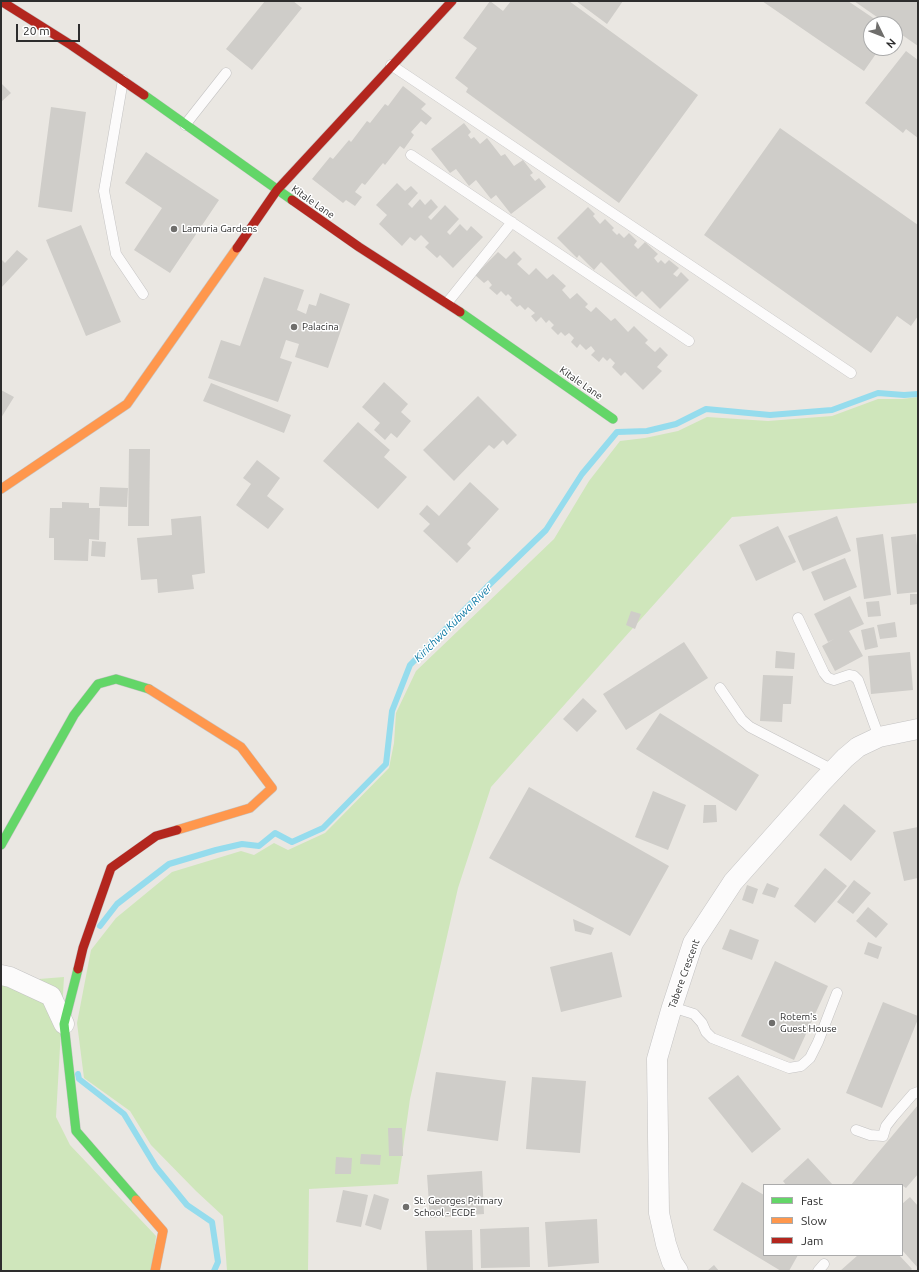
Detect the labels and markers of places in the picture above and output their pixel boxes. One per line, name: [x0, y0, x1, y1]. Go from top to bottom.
place label: Lamuria Gardens: [182, 223, 257, 235]
marker: Lamuria Gardens: [169, 224, 179, 234]
place label: Palacina: [302, 321, 339, 333]
marker: Palacina: [289, 322, 299, 332]
place label: Rotem's Guest House: [780, 1011, 837, 1034]
marker: Rotem's Guest House: [767, 1018, 777, 1028]
place label: St. Georges Primary School - ECDE: [414, 1195, 503, 1218]
marker: St. Georges Primary School - ECDE: [401, 1202, 411, 1212]

